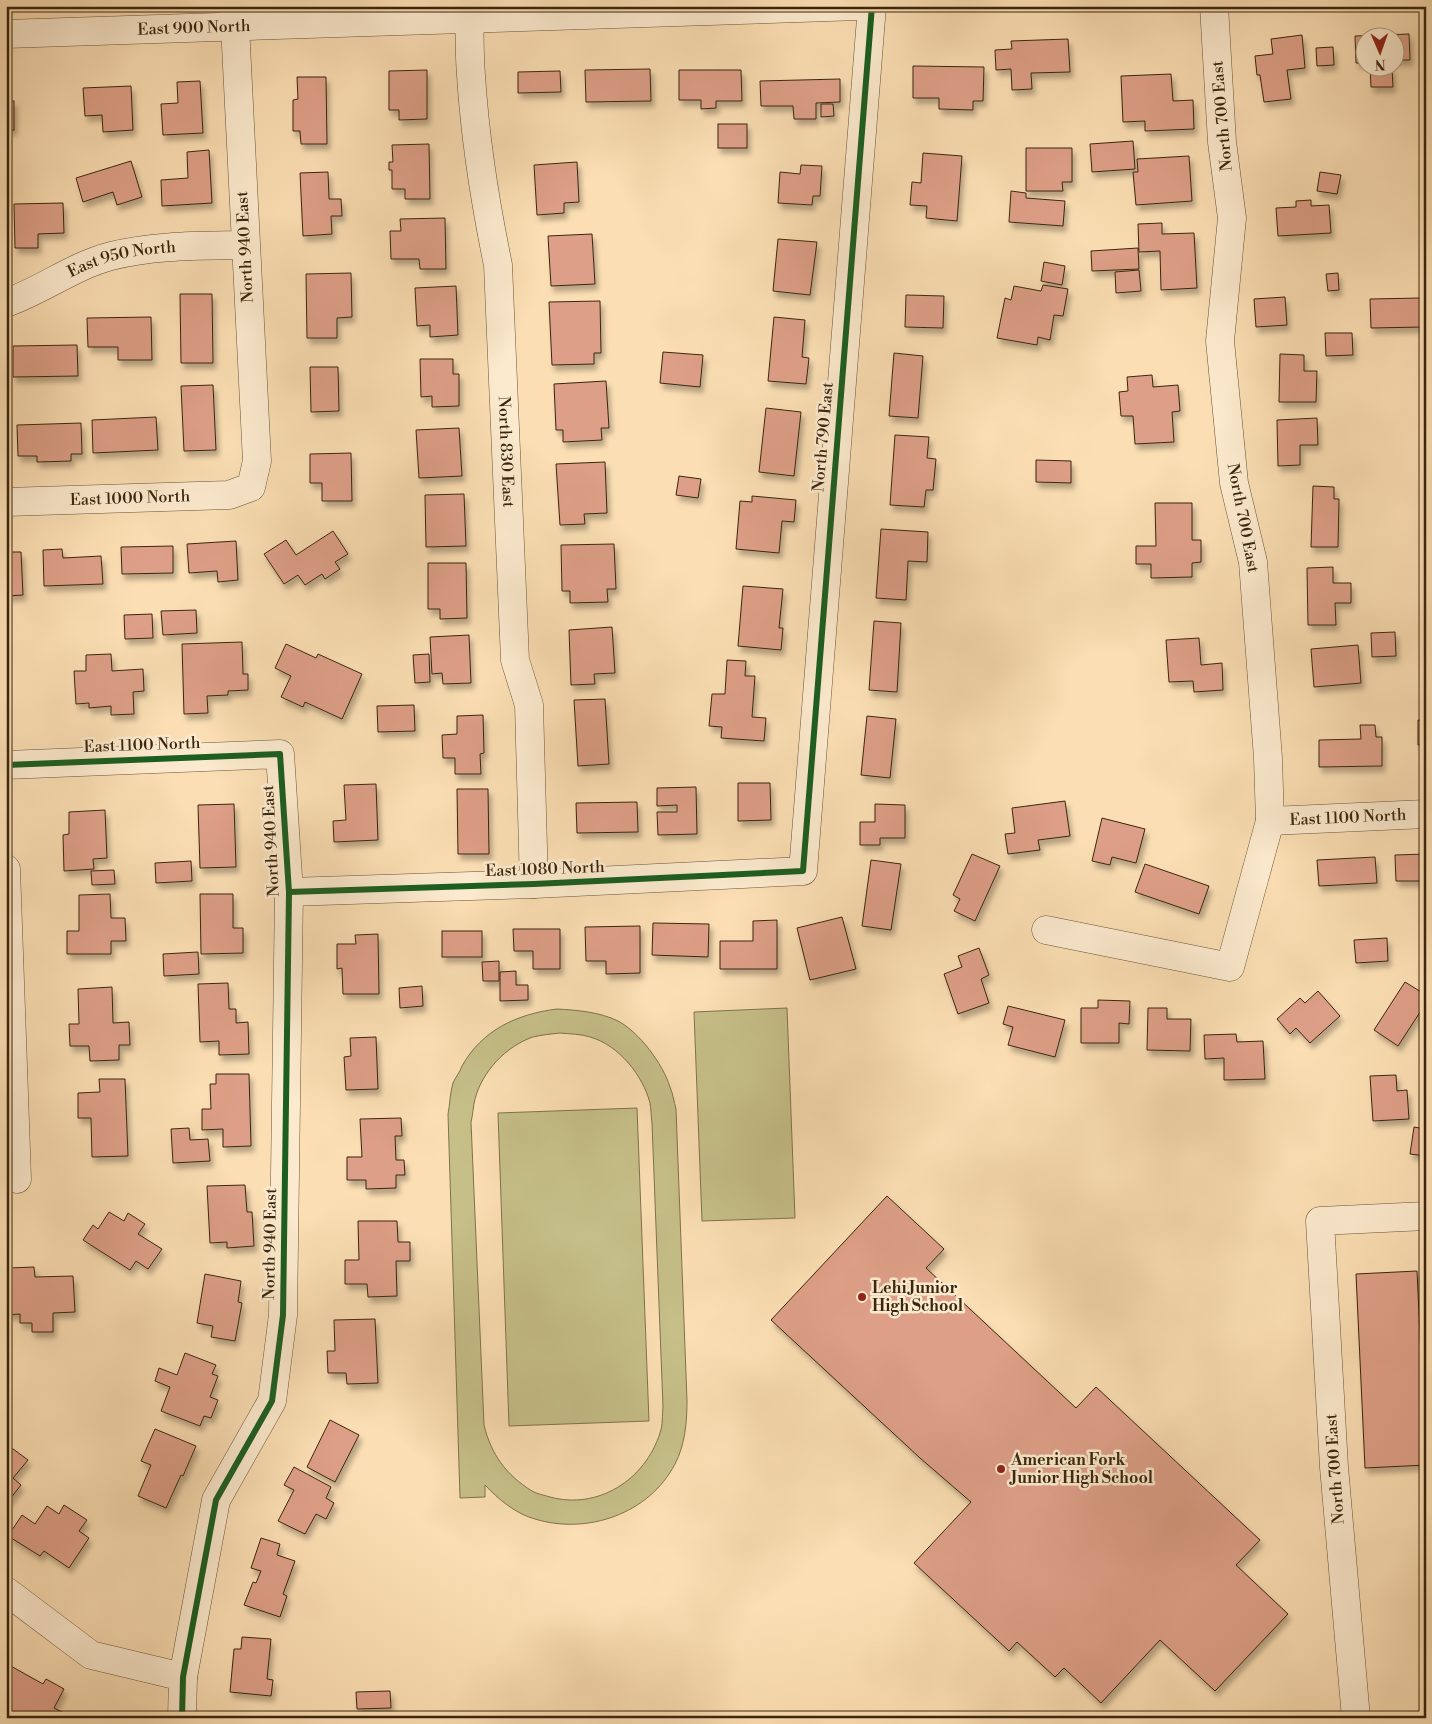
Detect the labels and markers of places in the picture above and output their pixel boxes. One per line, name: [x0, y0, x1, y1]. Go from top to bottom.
place label: Lehi Junior High School: [872, 1278, 964, 1316]
marker: Lehi Junior High School: [856, 1291, 868, 1303]
place label: American Fork Junior High School: [1009, 1450, 1154, 1488]
marker: American Fork Junior High School: [995, 1463, 1007, 1475]

